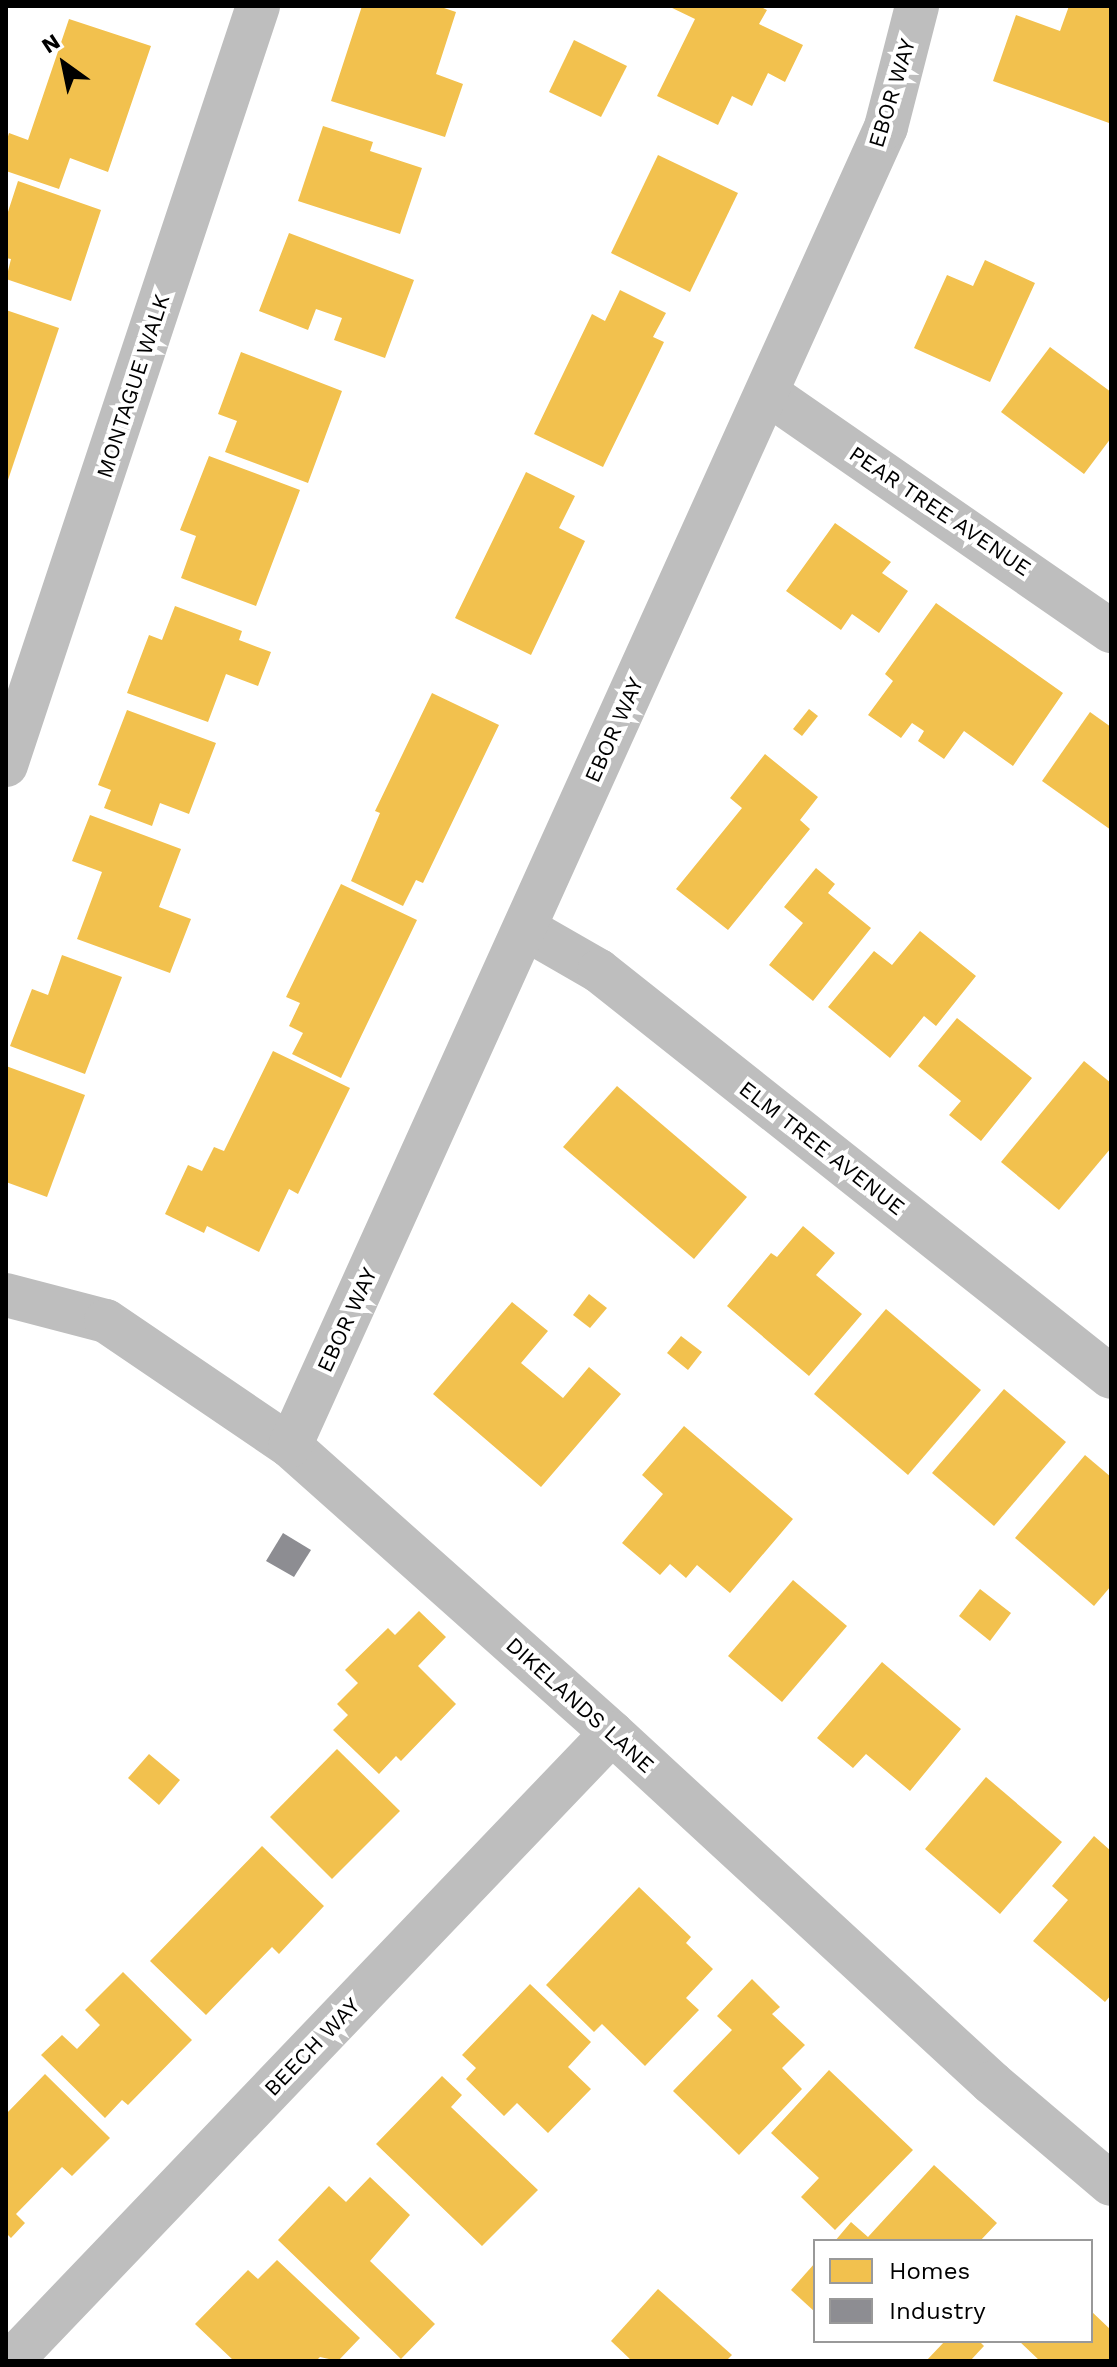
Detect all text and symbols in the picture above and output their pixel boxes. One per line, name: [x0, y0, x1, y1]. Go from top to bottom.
north arrow: [24, 24, 104, 104]
text: N: [37, 29, 64, 58]
street label: EBOR WAY: [863, 35, 921, 151]
street label: MONTAGUE WALK: [91, 291, 175, 481]
street label: PEAR TREE AVENUE: [844, 440, 1036, 582]
street label: EBOR WAY: [579, 673, 649, 787]
street label: ELM TREE AVENUE: [733, 1075, 911, 1221]
street label: EBOR WAY: [311, 1263, 383, 1377]
street label: DIKELANDS LANE: [501, 1632, 659, 1778]
street label: BEECH WAY: [258, 1992, 366, 2102]
legend: [813, 2239, 1093, 2343]
text: Homes: [889, 2257, 970, 2285]
text: Industry: [889, 2297, 986, 2325]

